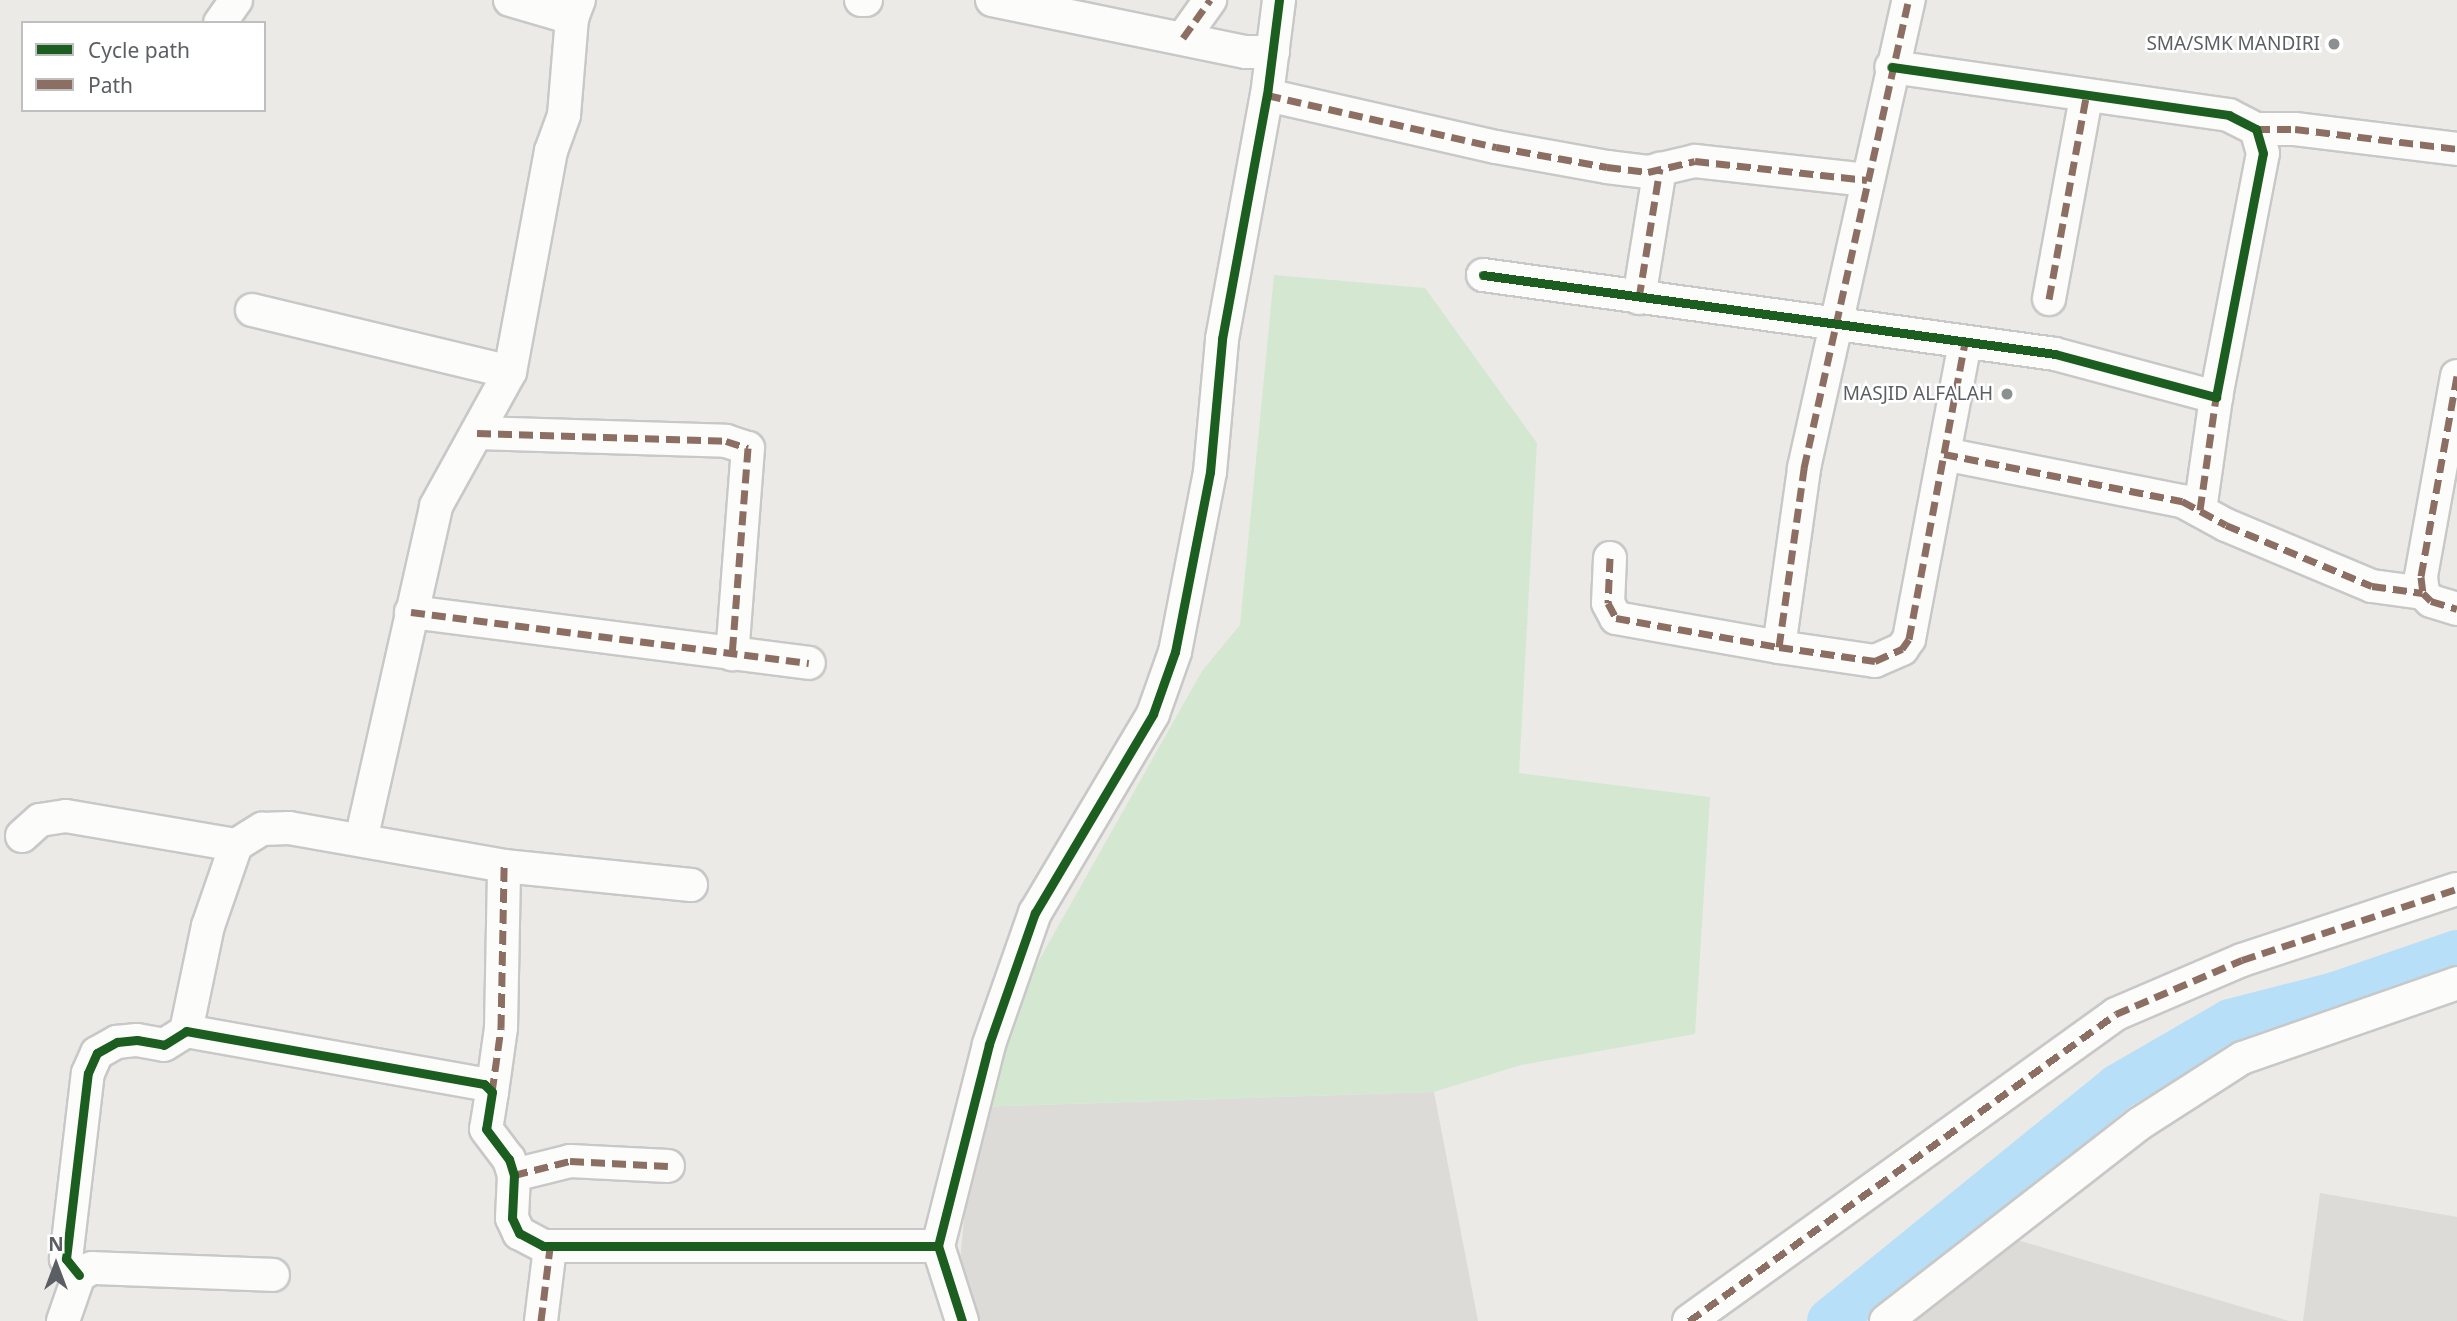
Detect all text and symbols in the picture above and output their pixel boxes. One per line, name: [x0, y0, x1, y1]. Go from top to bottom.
legend: [21, 21, 266, 112]
place label: SMA/SMK MANDIRI: [2146, 33, 2320, 55]
text: Cycle path: [88, 36, 190, 64]
marker: SMA/SMK MANDIRI: [2326, 36, 2342, 52]
text: Path: [88, 71, 133, 99]
place label: MASJID ALFALAH: [1843, 383, 1993, 405]
marker: MASJID ALFALAH: [1999, 386, 2015, 402]
north arrow: [21, 1230, 91, 1300]
text: N: [48, 1231, 64, 1257]

